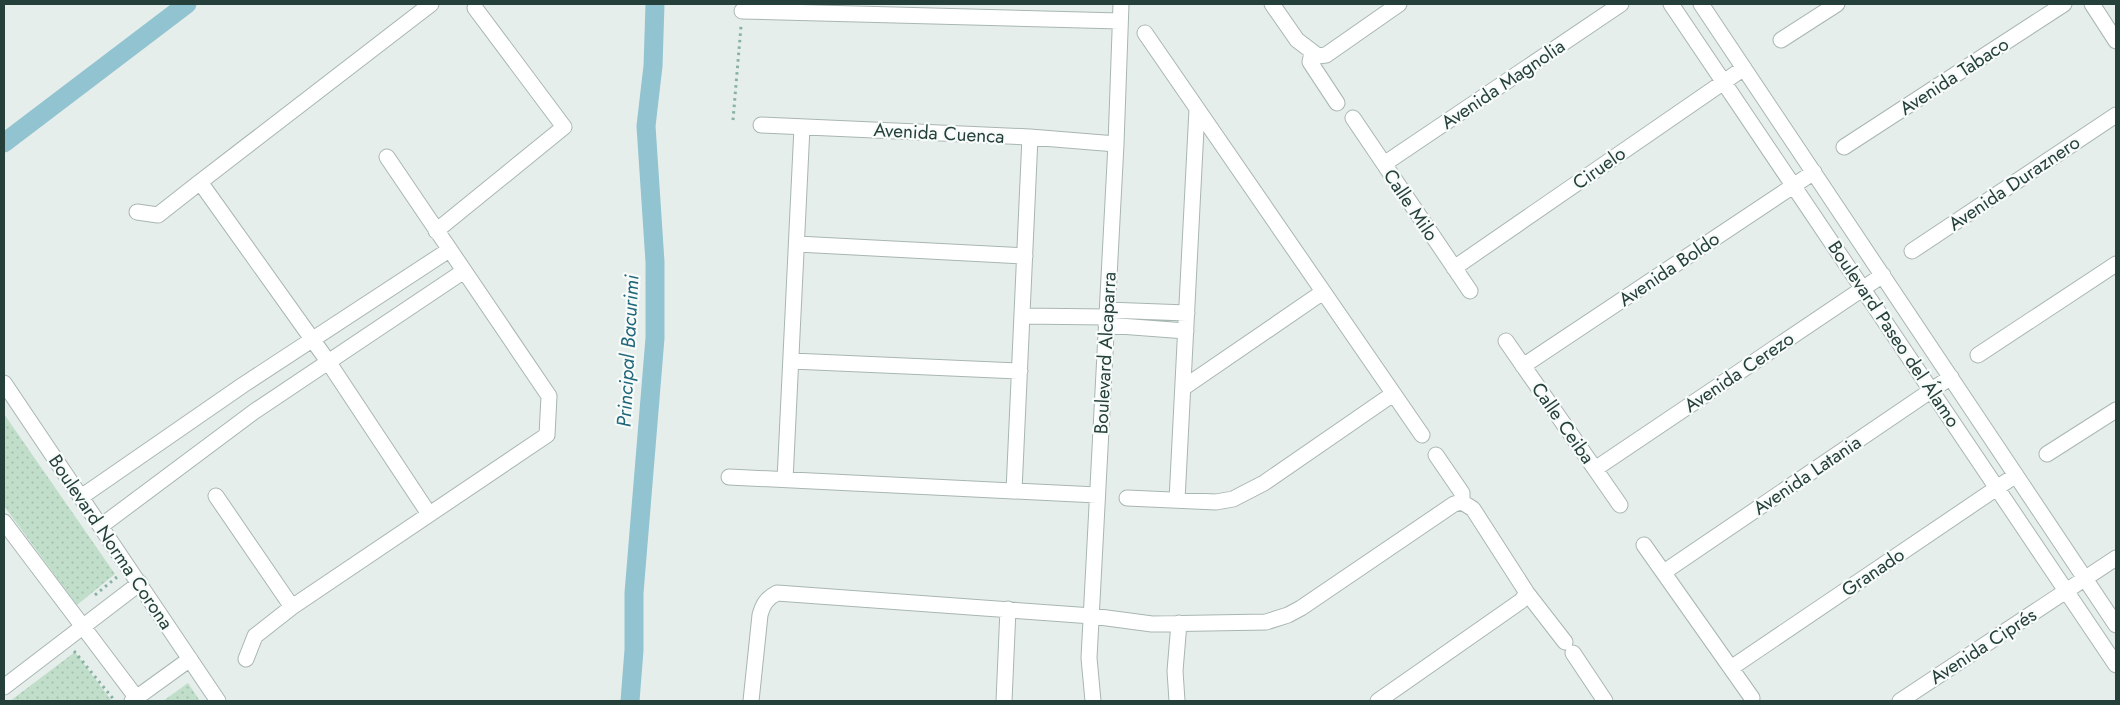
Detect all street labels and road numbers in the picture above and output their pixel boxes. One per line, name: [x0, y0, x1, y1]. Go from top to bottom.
street label: Avenida Tabaco: [1894, 30, 2014, 122]
street label: Avenida Magnolia: [1436, 32, 1570, 136]
street label: Avenida Cuenca: [873, 116, 1005, 150]
street label: Avenida Duraznero: [1943, 129, 2085, 237]
street label: Ciruelo: [1567, 140, 1631, 196]
street label: Calle Milo: [1377, 164, 1445, 246]
street label: Avenida Boldo: [1613, 225, 1725, 313]
street label: Boulevard Paseo del Álamo: [1821, 235, 1967, 433]
street label: Boulevard Alcaparra: [1087, 271, 1123, 435]
street label: Avenida Cerezo: [1679, 325, 1799, 419]
street label: Calle Ceiba: [1525, 377, 1601, 469]
street label: Avenida Latania: [1747, 429, 1867, 521]
street label: Boulevard Norma Corona: [42, 449, 180, 635]
street label: Granado: [1836, 541, 1910, 603]
street label: Avenida Ciprés: [1924, 601, 2042, 691]

